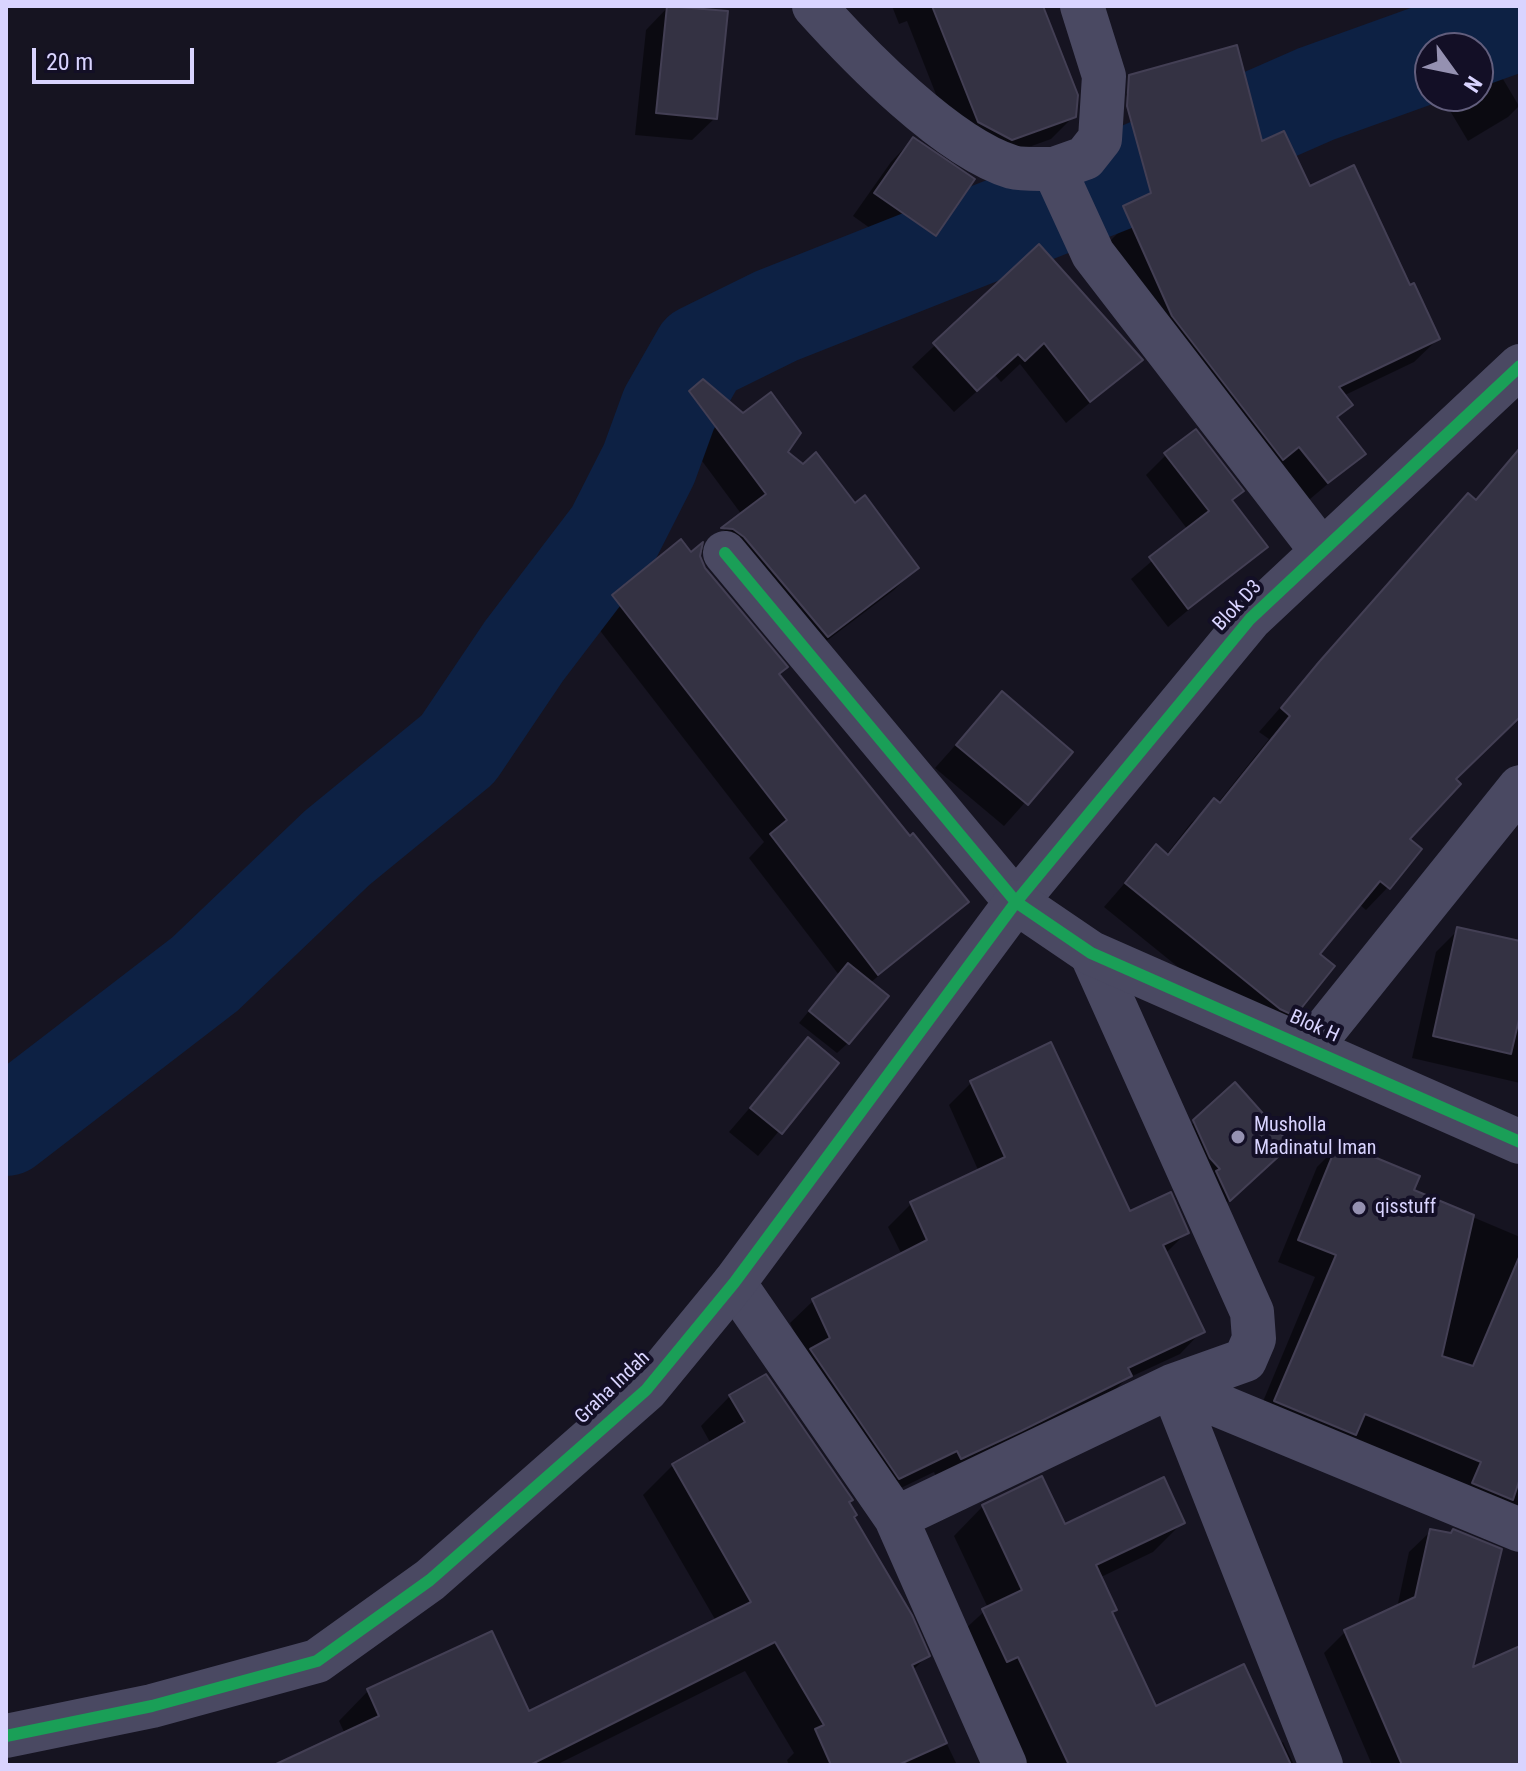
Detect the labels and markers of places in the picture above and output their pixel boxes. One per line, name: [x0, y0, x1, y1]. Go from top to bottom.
place label: Musholla Madinatul Iman: [1254, 1114, 1377, 1161]
marker: Musholla Madinatul Iman: [1229, 1128, 1247, 1146]
place label: qisstuff: [1375, 1196, 1436, 1220]
marker: qisstuff: [1350, 1199, 1368, 1217]

